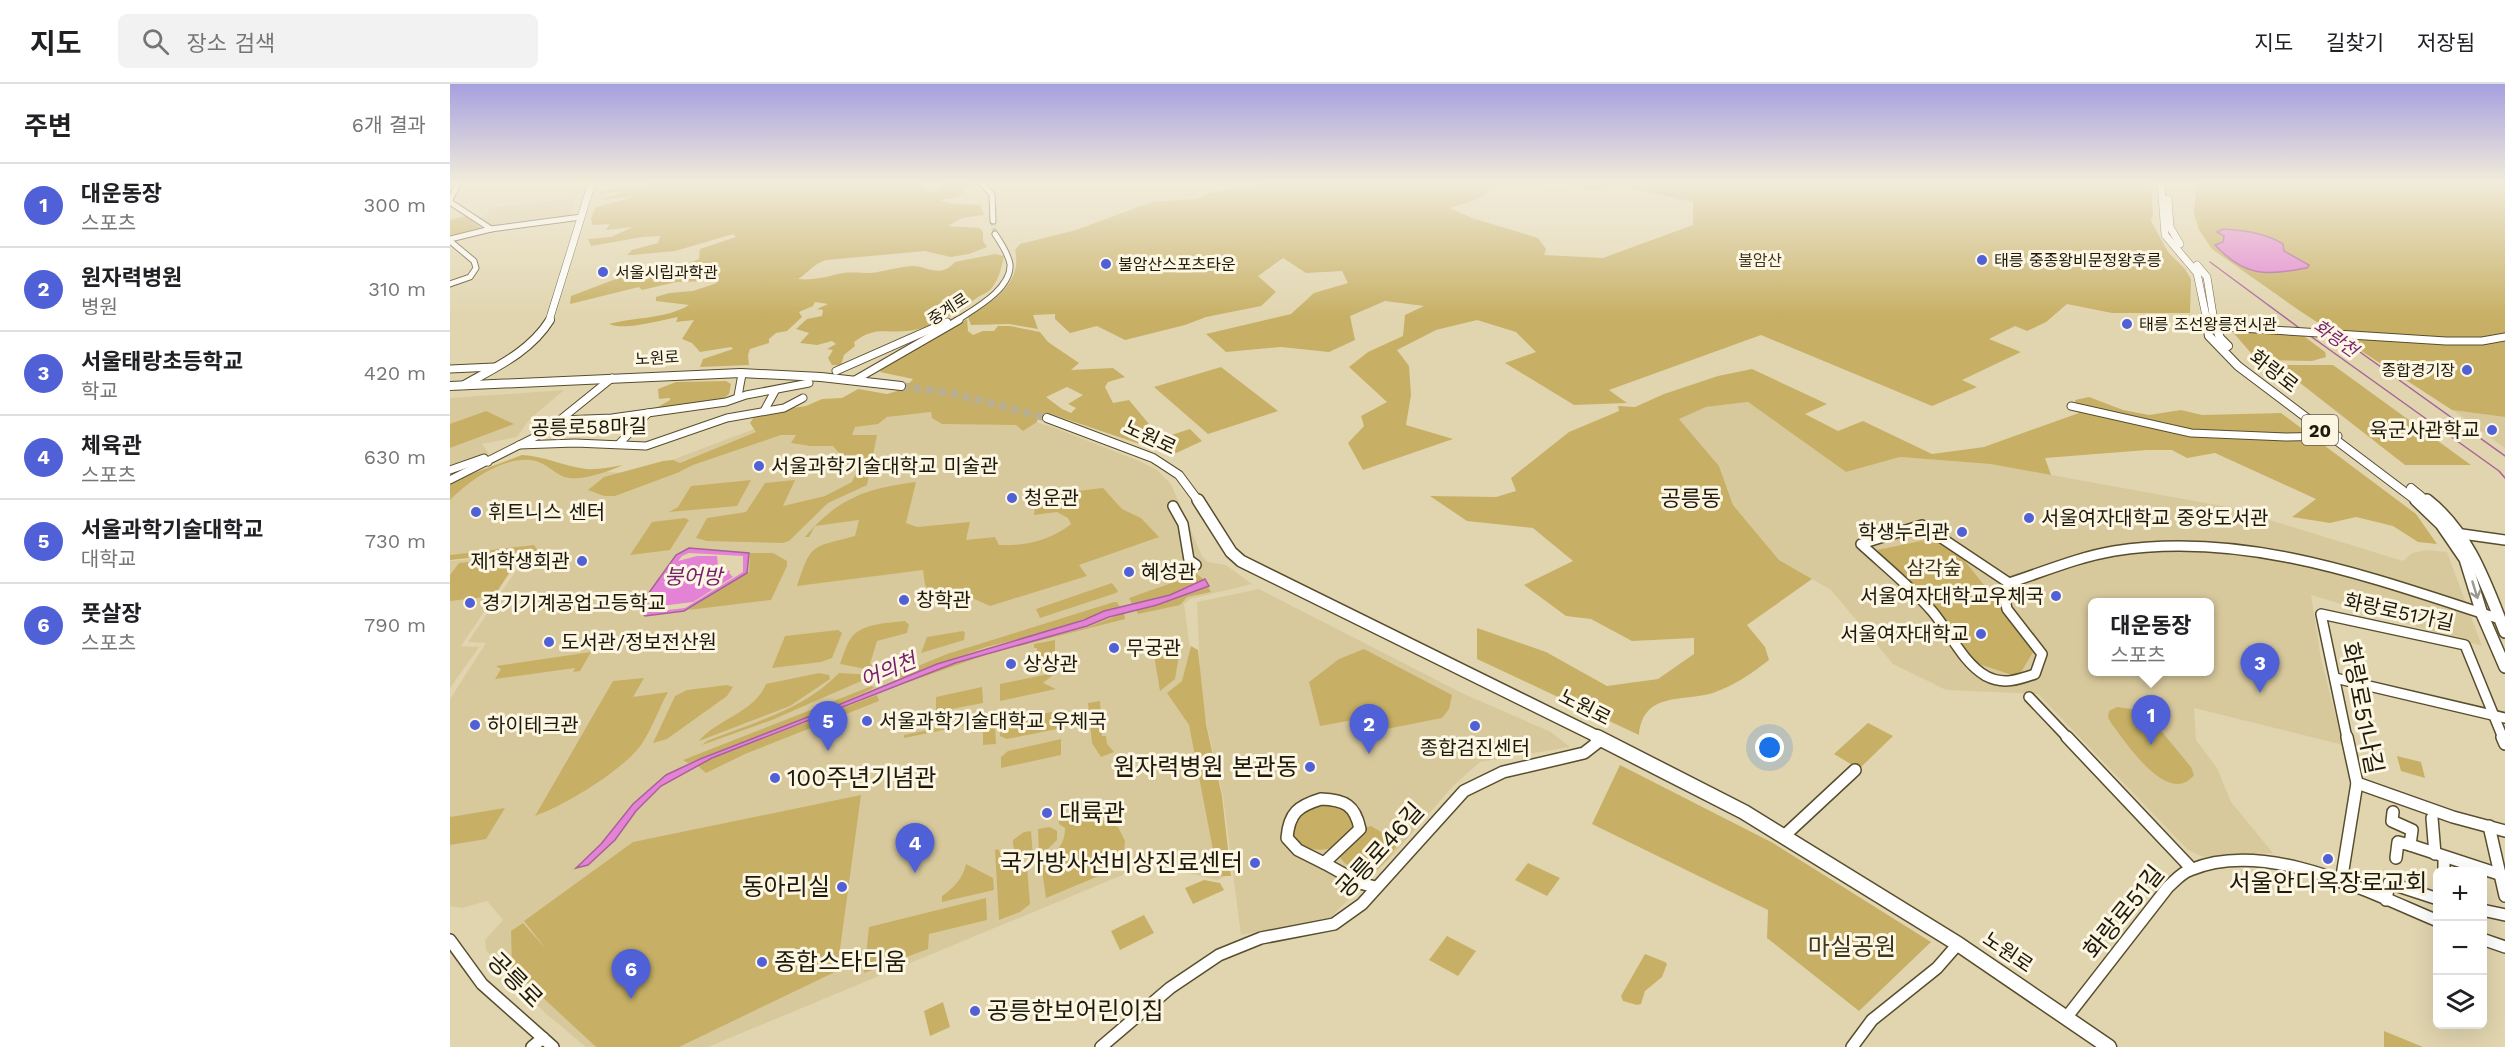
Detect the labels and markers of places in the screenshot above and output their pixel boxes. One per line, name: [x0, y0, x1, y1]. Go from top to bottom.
place label: 태릉 중종왕비문정왕후릉: [1994, 251, 2161, 270]
marker: 태릉 중종왕비문정왕후릉: [1975, 253, 1989, 267]
place label: 불암산스포츠타운: [1118, 255, 1236, 274]
marker: 불암산스포츠타운: [1099, 257, 1113, 271]
place label: 서울시립과학관: [615, 263, 718, 282]
marker: 서울시립과학관: [596, 265, 610, 279]
place label: 태릉 조선왕릉전시관: [2139, 315, 2277, 334]
marker: 태릉 조선왕릉전시관: [2120, 317, 2134, 331]
place label: 종합경기장: [2381, 361, 2455, 380]
marker: 종합경기장: [2460, 363, 2474, 377]
place label: 육군사관학교: [2370, 418, 2480, 442]
marker: 육군사관학교: [2485, 423, 2499, 437]
place label: 서울과학기술대학교 미술관: [771, 454, 999, 478]
marker: 서울과학기술대학교 미술관: [752, 459, 766, 473]
place label: 청운관: [1024, 486, 1079, 510]
marker: 청운관: [1005, 491, 1019, 505]
place label: 휘트니스 센터: [488, 500, 605, 524]
marker: 휘트니스 센터: [469, 505, 483, 519]
place label: 서울여자대학교 중앙도서관: [2041, 506, 2269, 530]
marker: 서울여자대학교 중앙도서관: [2022, 511, 2036, 525]
place label: 학생누리관: [1858, 520, 1950, 544]
marker: 학생누리관: [1955, 525, 1969, 539]
place label: 제1학생회관: [470, 549, 570, 573]
marker: 제1학생회관: [575, 554, 589, 568]
place label: 혜성관: [1141, 560, 1196, 584]
marker: 혜성관: [1122, 565, 1136, 579]
place label: 서울여자대학교우체국: [1860, 584, 2044, 608]
place label: 창학관: [916, 588, 971, 612]
marker: 서울여자대학교우체국: [2049, 589, 2063, 603]
place label: 경기기계공업고등학교: [482, 591, 666, 615]
marker: 창학관: [897, 593, 911, 607]
marker: 경기기계공업고등학교: [463, 596, 477, 610]
place label: 서울여자대학교: [1840, 622, 1969, 646]
marker: 서울여자대학교: [1974, 627, 1988, 641]
place label: 도서관/정보전산원: [561, 630, 717, 654]
marker: 도서관/정보전산원: [542, 635, 556, 649]
place label: 무궁관: [1126, 636, 1181, 660]
marker: 무궁관: [1107, 641, 1121, 655]
pin: 3: [2240, 644, 2280, 693]
place label: 상상관: [1023, 652, 1078, 676]
marker: 상상관: [1004, 657, 1018, 671]
pin: 1: [2132, 696, 2170, 745]
pin: 5: [808, 702, 848, 751]
pin: 2: [1350, 704, 1388, 754]
place label: 서울과학기술대학교 우체국: [879, 709, 1107, 733]
place label: 하이테크관: [487, 713, 579, 737]
marker: 서울과학기술대학교 우체국: [860, 714, 874, 728]
marker: 하이테크관: [468, 718, 482, 732]
marker: 종합검진센터: [1468, 719, 1482, 733]
place label: 종합검진센터: [1420, 736, 1530, 760]
place label: 원자력병원 본관동: [1113, 753, 1298, 781]
marker: 원자력병원 본관동: [1303, 760, 1317, 774]
place label: 100주년기념관: [787, 764, 937, 792]
marker: 100주년기념관: [768, 771, 782, 785]
place label: 대륙관: [1059, 799, 1125, 827]
marker: 대륙관: [1040, 806, 1054, 820]
pin: 4: [896, 824, 934, 873]
place label: 국가방사선비상진료센터: [1000, 849, 1243, 877]
marker: 서울안디옥장로교회: [2321, 852, 2335, 866]
marker: 국가방사선비상진료센터: [1248, 856, 1262, 870]
place label: 서울안디옥장로교회: [2229, 869, 2427, 897]
place label: 동아리실: [742, 873, 830, 901]
marker: 동아리실: [835, 880, 849, 894]
place label: 종합스타디움: [774, 948, 906, 976]
pin: 6: [612, 950, 651, 999]
marker: 종합스타디움: [755, 955, 769, 969]
place label: 공릉한보어린이집: [987, 997, 1164, 1025]
marker: 공릉한보어린이집: [968, 1004, 982, 1018]

